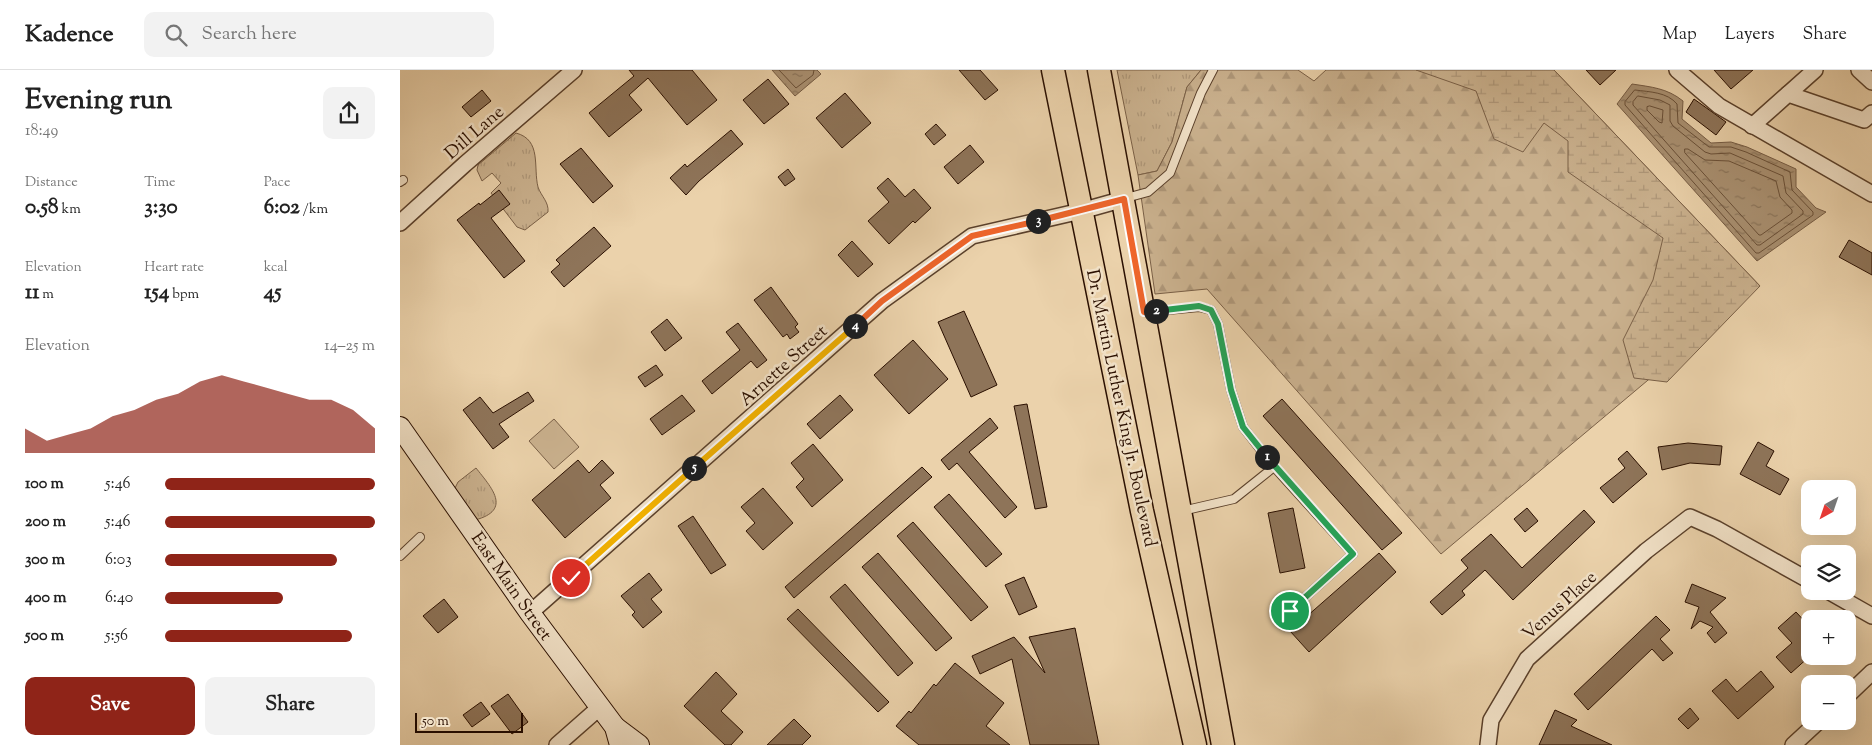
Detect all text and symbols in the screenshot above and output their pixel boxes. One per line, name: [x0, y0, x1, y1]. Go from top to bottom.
search box: [144, 12, 494, 57]
text: Kadence: [25, 18, 114, 52]
icon: search: [162, 21, 190, 49]
text: Search here: [202, 21, 297, 48]
text: Map: [1662, 22, 1697, 48]
text: Layers: [1725, 22, 1775, 48]
text: Share: [1803, 22, 1847, 48]
text: Evening run: [25, 81, 172, 121]
button: share: [323, 87, 375, 139]
street label: Dill Lane: [440, 100, 511, 167]
text: 18:49: [25, 120, 58, 143]
text: Distance: [25, 173, 78, 193]
text: Time: [144, 173, 175, 193]
text: Pace: [264, 173, 290, 193]
text: 0.58: [25, 193, 59, 223]
text: 3:30: [144, 193, 178, 223]
text: 6:02: [264, 193, 300, 223]
text: km: [59, 200, 81, 220]
text: /km: [300, 200, 328, 220]
pin: 3: [1026, 208, 1050, 234]
text: 3: [1036, 211, 1041, 231]
text: Elevation: [25, 258, 82, 278]
text: Heart rate: [144, 258, 204, 278]
text: kcal: [264, 258, 288, 278]
street label: Dr. Martin Luther King Jr. Boulevard: [1078, 267, 1162, 550]
text: 11: [25, 278, 39, 308]
text: 154: [144, 278, 169, 308]
text: 45: [264, 278, 281, 308]
text: m: [39, 285, 54, 305]
text: bpm: [169, 285, 199, 305]
pin: 2: [1144, 298, 1168, 324]
text: 2: [1153, 301, 1160, 321]
pin: 4: [842, 314, 868, 338]
text: 4: [852, 316, 859, 336]
street label: Arnette Street: [734, 320, 834, 413]
text: Elevation: [25, 335, 90, 358]
text: 14–25 m: [324, 335, 375, 358]
pin: 1: [1254, 444, 1280, 470]
text: 1: [1265, 447, 1270, 467]
pin: 5: [682, 456, 706, 480]
text: 5: [692, 458, 697, 478]
text: 100 m: [25, 473, 64, 496]
text: 5:46: [105, 473, 131, 496]
north arrow: [1801, 480, 1856, 535]
map controls: [1801, 480, 1856, 730]
text: 200 m: [25, 511, 66, 534]
text: 5:46: [105, 511, 131, 534]
street label: East Main Street: [463, 528, 557, 647]
button: layers: [1801, 545, 1856, 600]
text: 300 m: [25, 549, 65, 572]
text: 6:03: [105, 549, 132, 572]
pin: [550, 557, 592, 599]
icon: check: [557, 564, 585, 592]
street label: Venus Place: [1517, 566, 1603, 647]
text: 400 m: [25, 587, 67, 610]
text: 6:40: [105, 587, 133, 610]
pin: [1269, 590, 1311, 632]
icon: arrive: [1276, 597, 1304, 625]
button: +: [1801, 610, 1856, 665]
text: 500 m: [25, 625, 64, 648]
text: 5:56: [105, 625, 128, 648]
button: −: [1801, 675, 1856, 730]
button: Save: [25, 677, 195, 735]
button: Share: [205, 677, 375, 735]
scale bar: [415, 710, 522, 733]
text: 50 m: [422, 712, 449, 732]

